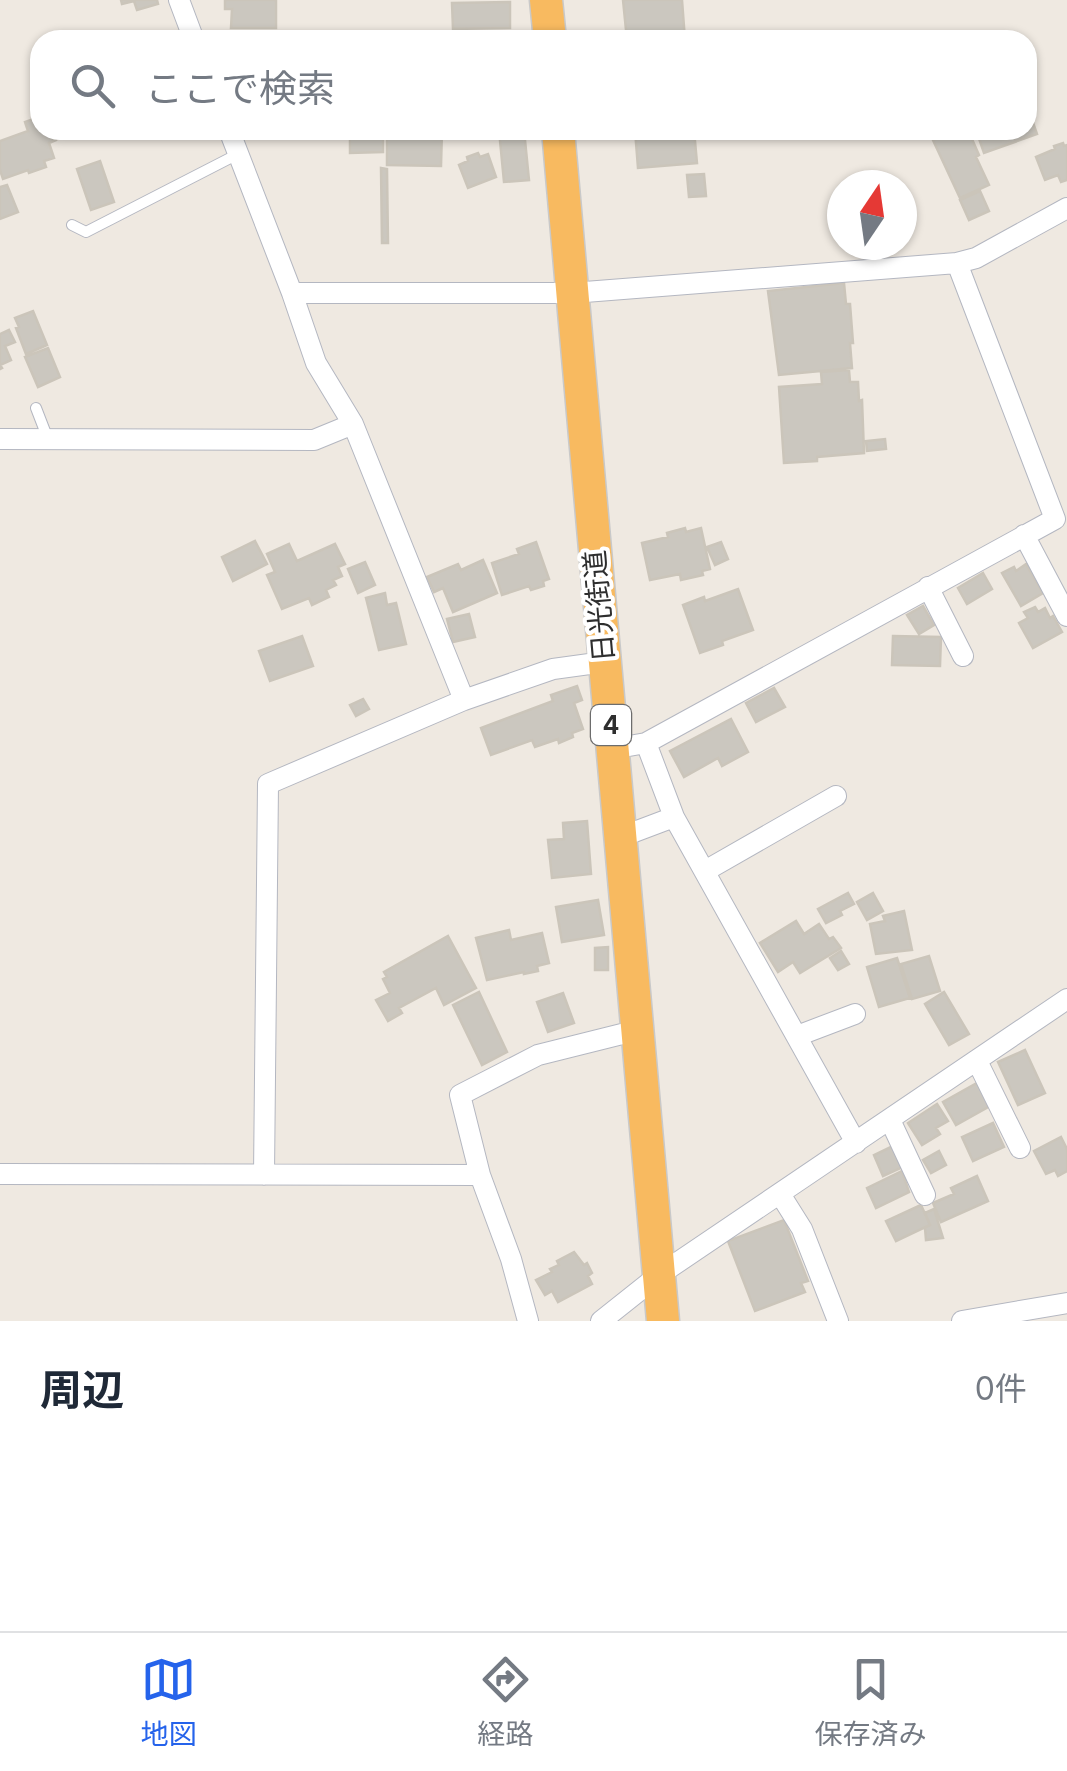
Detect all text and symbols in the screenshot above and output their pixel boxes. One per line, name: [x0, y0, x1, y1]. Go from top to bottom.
search box: [30, 30, 1037, 140]
icon: search: [65, 58, 120, 113]
text: ここで検索: [145, 65, 335, 111]
north arrow: [827, 170, 917, 260]
street label: 日光街道: [577, 549, 621, 663]
road number: 4: [591, 705, 631, 745]
text: 周辺: [40, 1364, 124, 1415]
text: 0件: [975, 1369, 1027, 1408]
tab: 地図: [140, 1652, 197, 1752]
tab: 経路: [477, 1652, 534, 1752]
tab: 保存済み: [814, 1652, 927, 1752]

